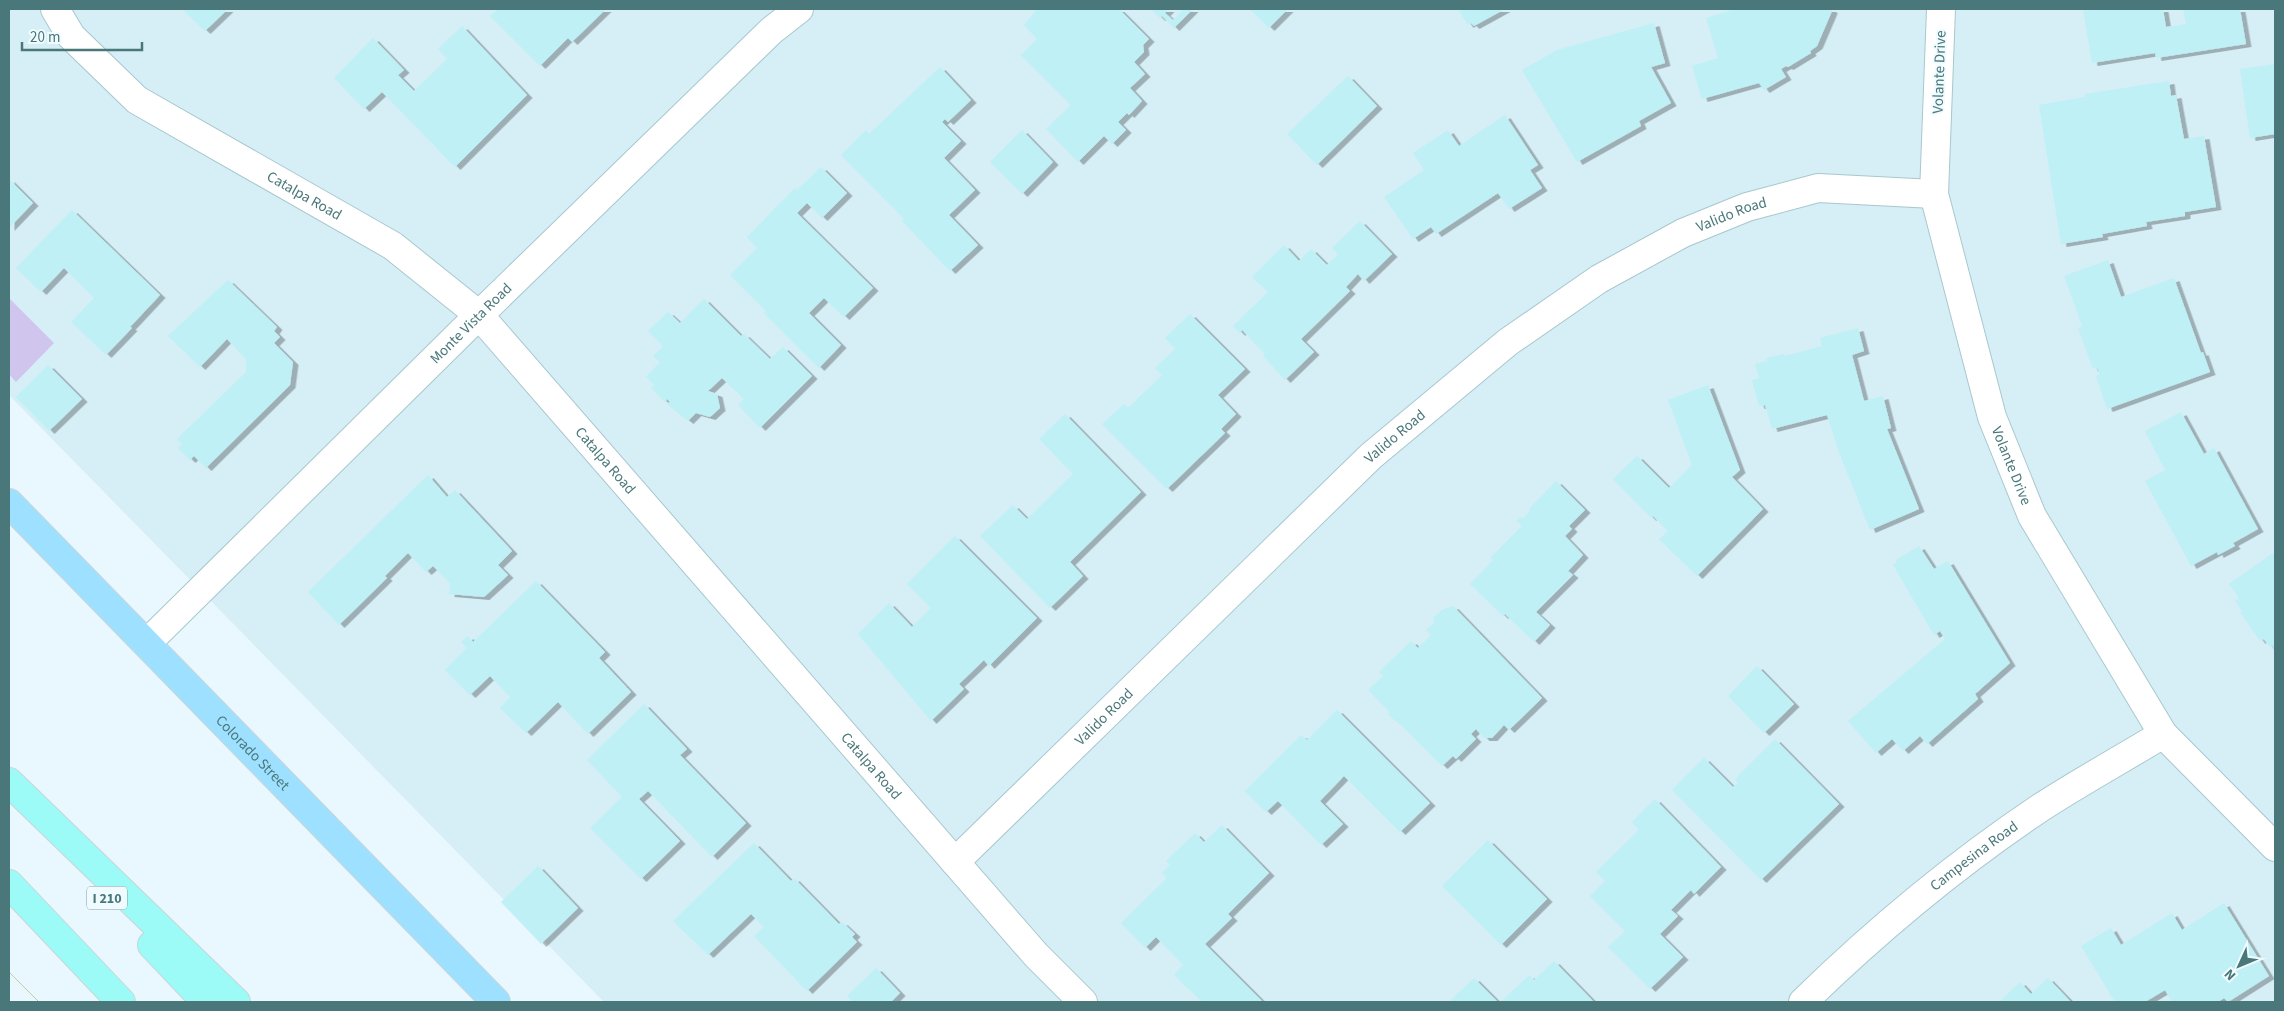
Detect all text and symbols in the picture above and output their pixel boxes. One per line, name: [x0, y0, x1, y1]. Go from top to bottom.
scale bar: [22, 20, 142, 52]
text: 20 m: [30, 27, 60, 48]
street label: Volante Drive: [1928, 30, 1951, 114]
street label: Catalpa Road: [263, 166, 345, 226]
street label: Valido Road: [1693, 192, 1769, 238]
street label: Monte Vista Road: [425, 278, 517, 369]
street label: Valido Road: [1359, 405, 1430, 468]
street label: Catalpa Road: [570, 422, 640, 499]
street label: Volante Drive: [1986, 423, 2036, 508]
street label: Valido Road: [1070, 684, 1138, 751]
street label: Colorado Street: [211, 711, 294, 796]
street label: Catalpa Road: [836, 728, 906, 804]
street label: Campesina Road: [1926, 816, 2022, 896]
road number: I 210: [87, 886, 127, 910]
north arrow: [2214, 941, 2264, 991]
text: N: [2220, 964, 2241, 985]

